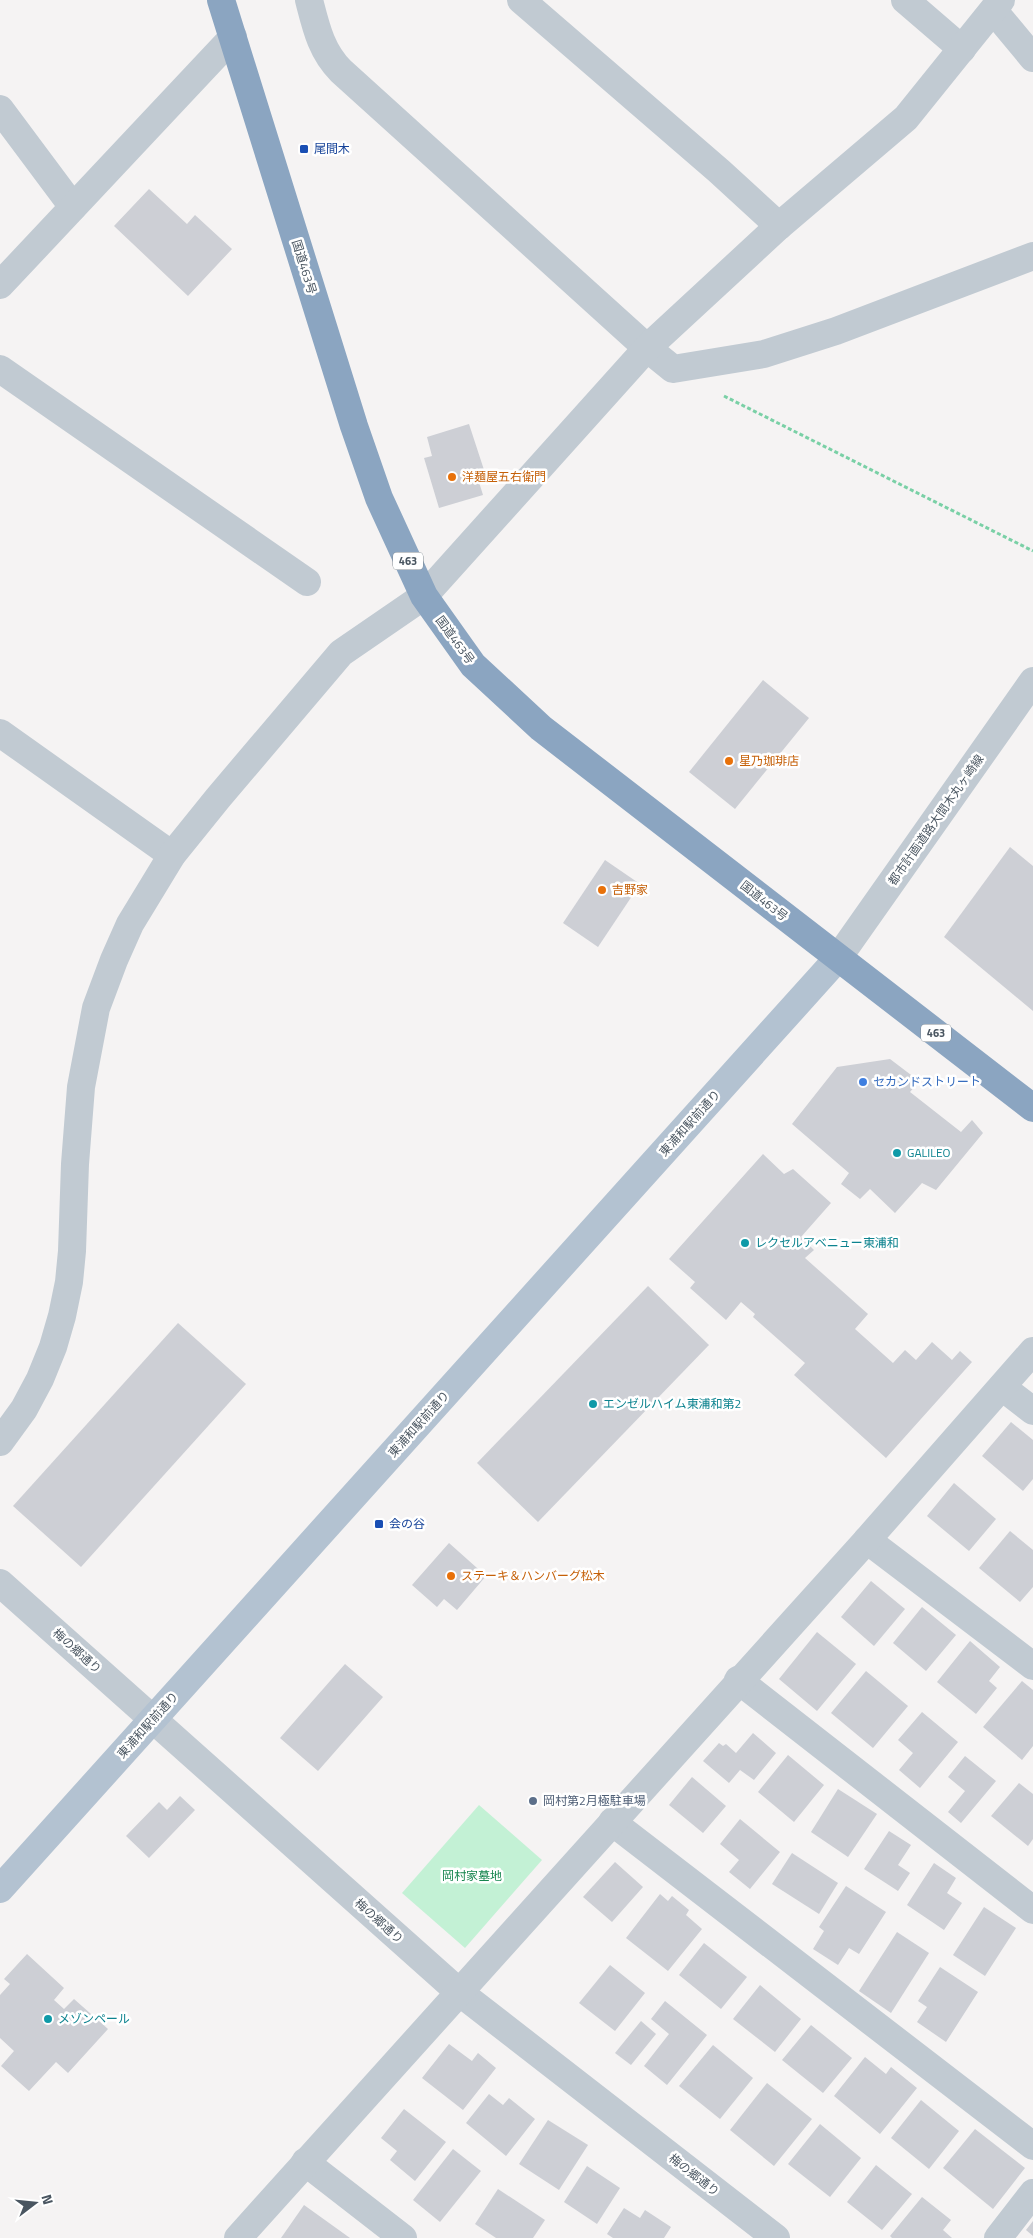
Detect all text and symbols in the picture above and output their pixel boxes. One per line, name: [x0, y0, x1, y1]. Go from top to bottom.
place label: 尾間木: [314, 139, 350, 158]
marker: 尾間木: [298, 143, 310, 155]
street label: 国道463号: [287, 237, 322, 296]
place label: 洋麺屋五右衛門: [462, 467, 546, 486]
marker: 洋麺屋五右衛門: [446, 471, 458, 483]
road number: 463: [393, 552, 423, 570]
street label: 国道463号: [431, 611, 480, 668]
street label: 都市計画道路大間木丸ヶ崎線: [883, 750, 988, 889]
place label: 星乃珈琲店: [739, 751, 799, 770]
marker: 星乃珈琲店: [723, 755, 735, 767]
street label: 国道463号: [736, 876, 792, 925]
place label: 吉野家: [612, 880, 648, 899]
marker: 吉野家: [596, 884, 608, 896]
road number: 463: [921, 1024, 951, 1042]
place label: セカンドストリート: [873, 1072, 981, 1091]
marker: セカンドストリート: [857, 1076, 869, 1088]
street label: 東浦和駅前通り: [654, 1085, 725, 1160]
place label: GALILEO: [907, 1143, 951, 1162]
marker: GALILEO: [891, 1147, 903, 1159]
place label: レクセルアベニュー東浦和: [755, 1233, 899, 1252]
marker: レクセルアベニュー東浦和: [739, 1237, 751, 1249]
street label: 東浦和駅前通り: [383, 1386, 454, 1461]
place label: エンゼルハイム東浦和第2: [603, 1394, 741, 1413]
marker: エンゼルハイム東浦和第2: [587, 1398, 599, 1410]
place label: 会の谷: [389, 1514, 425, 1533]
marker: 会の谷: [373, 1518, 385, 1530]
place label: ステーキ＆ハンバーグ松木: [461, 1566, 605, 1585]
marker: ステーキ＆ハンバーグ松木: [445, 1570, 457, 1582]
street label: 梅の郷通り: [49, 1623, 106, 1678]
street label: 東浦和駅前通り: [112, 1687, 183, 1762]
place label: 岡村第2月極駐車場: [543, 1791, 646, 1810]
marker: 岡村第2月極駐車場: [527, 1795, 539, 1807]
park label: 岡村家墓地: [442, 1866, 502, 1885]
street label: 梅の郷通り: [351, 1893, 408, 1948]
place label: メゾンペール: [58, 2009, 130, 2028]
marker: メゾンペール: [42, 2013, 54, 2025]
street label: 梅の郷通り: [665, 2149, 724, 2201]
north arrow: [10, 2178, 60, 2228]
text: N: [37, 2192, 59, 2207]

